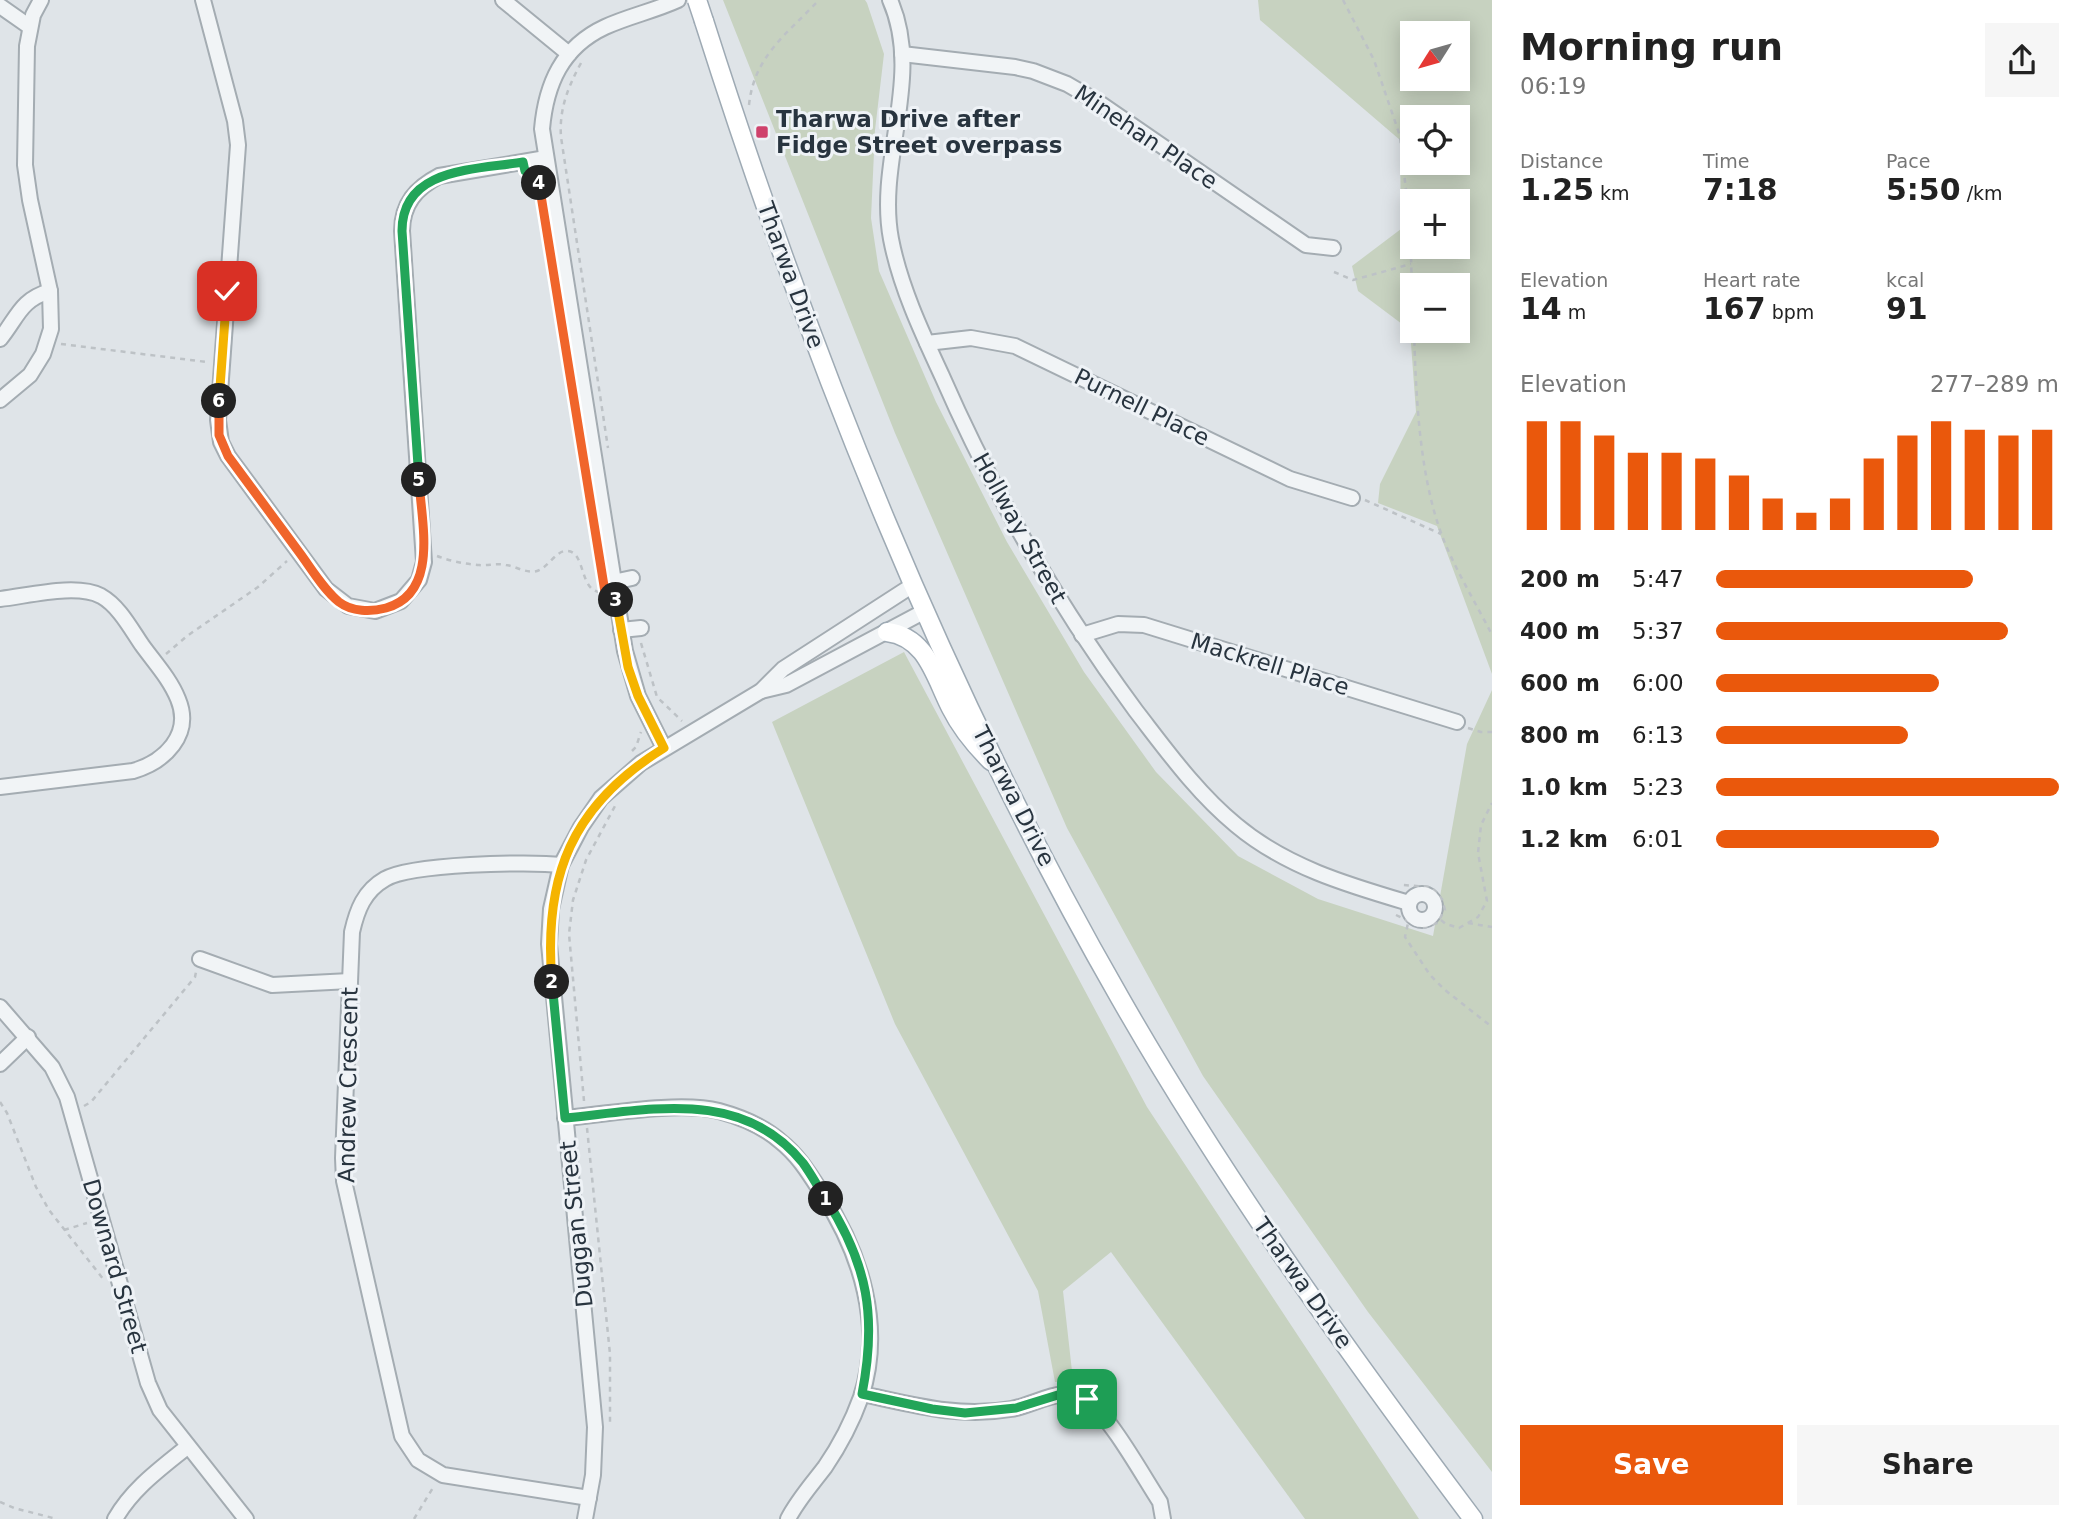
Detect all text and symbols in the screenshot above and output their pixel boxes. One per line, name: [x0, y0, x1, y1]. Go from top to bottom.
north arrow: [1400, 21, 1470, 91]
map controls: [1400, 21, 1470, 343]
button: share: [1985, 23, 2059, 97]
text: Morning run: [1520, 25, 1783, 69]
text: 06:19: [1520, 73, 1586, 99]
street label: Minehan Place: [1070, 80, 1222, 194]
button: locate: [1400, 105, 1470, 175]
place label: Tharwa Drive after Fidge Street overpass: [776, 106, 1062, 158]
marker: Tharwa Drive after Fidge Street overpass: [754, 124, 770, 140]
text: Distance: [1520, 150, 1603, 172]
text: Time: [1703, 150, 1750, 172]
text: Pace: [1886, 150, 1930, 172]
pin: 4: [522, 166, 556, 200]
text: 4: [532, 171, 545, 193]
text: 1.25: [1520, 172, 1594, 207]
text: 7:18: [1703, 172, 1778, 207]
text: 5:50: [1886, 172, 1961, 207]
text: km: [1594, 182, 1630, 204]
text: /km: [1961, 182, 2003, 204]
button: +: [1400, 189, 1470, 259]
street label: Tharwa Drive: [752, 197, 830, 352]
pin: [197, 261, 257, 321]
text: Elevation: [1520, 269, 1608, 291]
text: Heart rate: [1703, 269, 1801, 291]
text: kcal: [1886, 269, 1924, 291]
icon: check: [208, 272, 246, 310]
button: −: [1400, 273, 1470, 343]
text: 14: [1520, 291, 1562, 326]
text: 167: [1703, 291, 1766, 326]
text: 91: [1886, 291, 1928, 326]
text: m: [1562, 301, 1586, 323]
text: bpm: [1766, 301, 1814, 323]
street label: Purnell Place: [1070, 363, 1214, 451]
text: Elevation: [1520, 371, 1627, 397]
text: 277–289 m: [1930, 371, 2059, 397]
pin: 6: [202, 384, 236, 418]
text: 6: [212, 389, 225, 411]
street label: Hollway Street: [968, 448, 1072, 608]
pin: 5: [402, 462, 436, 498]
text: 5: [412, 468, 425, 490]
text: 200 m: [1520, 566, 1600, 592]
text: 5:47: [1632, 566, 1684, 592]
pin: 3: [598, 582, 634, 618]
text: 3: [609, 588, 622, 610]
text: 400 m: [1520, 618, 1600, 644]
text: 5:37: [1632, 618, 1684, 644]
street label: Mackrell Place: [1188, 628, 1352, 700]
text: 600 m: [1520, 670, 1600, 696]
text: 6:00: [1632, 670, 1684, 696]
street label: Tharwa Drive: [967, 721, 1060, 870]
text: 800 m: [1520, 722, 1600, 748]
text: 6:13: [1632, 722, 1684, 748]
text: 1.0 km: [1520, 774, 1608, 800]
text: 5:23: [1632, 774, 1684, 800]
text: 1.2 km: [1520, 826, 1608, 852]
text: 6:01: [1632, 826, 1684, 852]
pin: 2: [534, 964, 570, 1000]
text: 2: [545, 970, 558, 992]
street label: Andrew Crescent: [333, 987, 363, 1183]
street label: Duggan Street: [554, 1139, 598, 1309]
street label: Downard Street: [78, 1176, 152, 1356]
pin: 1: [808, 1182, 844, 1216]
text: 1: [819, 1187, 832, 1209]
street label: Tharwa Drive: [1248, 1212, 1358, 1353]
pin: [1057, 1369, 1117, 1429]
icon: arrive: [1068, 1380, 1106, 1418]
button: Save: [1520, 1425, 1783, 1505]
button: Share: [1797, 1425, 2059, 1505]

